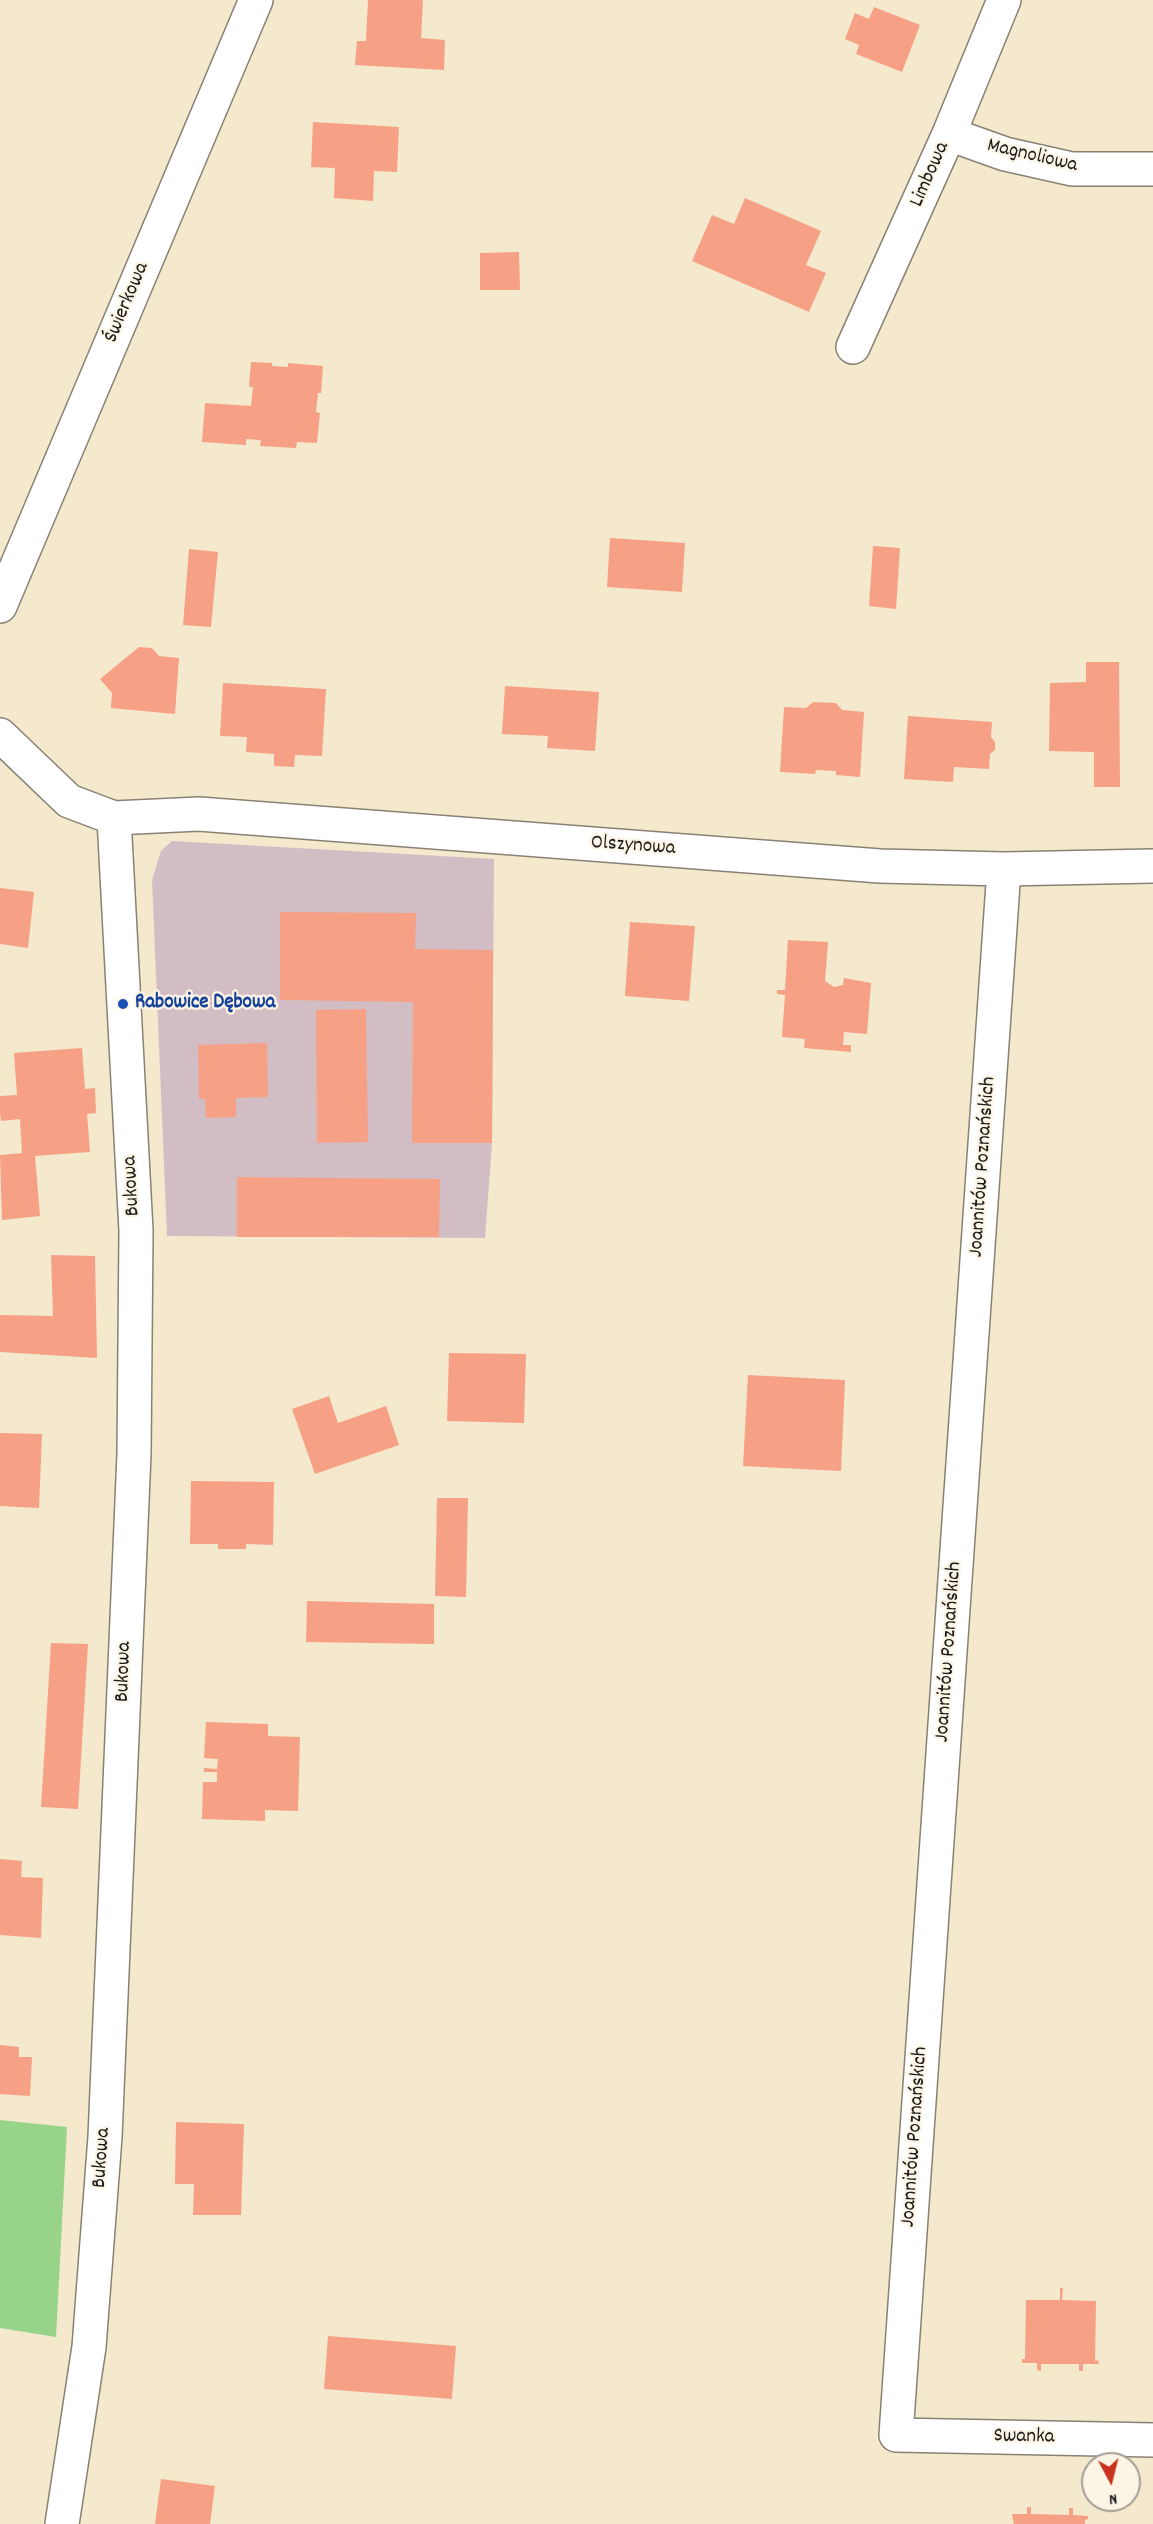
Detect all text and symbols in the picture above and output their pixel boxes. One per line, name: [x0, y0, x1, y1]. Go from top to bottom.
street label: Magnoliowa: [984, 134, 1080, 180]
street label: Limbowa: [906, 139, 956, 211]
street label: Świerkowa: [100, 259, 156, 347]
street label: Olszynowa: [590, 831, 676, 863]
place label: Rabowice Dębowa: [135, 991, 275, 1017]
marker: Rabowice Dębowa: [116, 997, 130, 1011]
street label: Joannitów Poznańskich: [965, 1076, 1003, 1258]
street label: Bukowa: [119, 1155, 147, 1217]
street label: Joannitów Poznańskich: [931, 1561, 969, 1743]
street label: Bukowa: [111, 1641, 139, 1703]
street label: Joannitów Poznańskich: [897, 2046, 935, 2228]
street label: Bukowa: [88, 2127, 118, 2189]
street label: Swanka: [993, 2425, 1055, 2451]
north arrow: [1081, 2452, 1141, 2512]
text: N: [1108, 2486, 1118, 2510]

